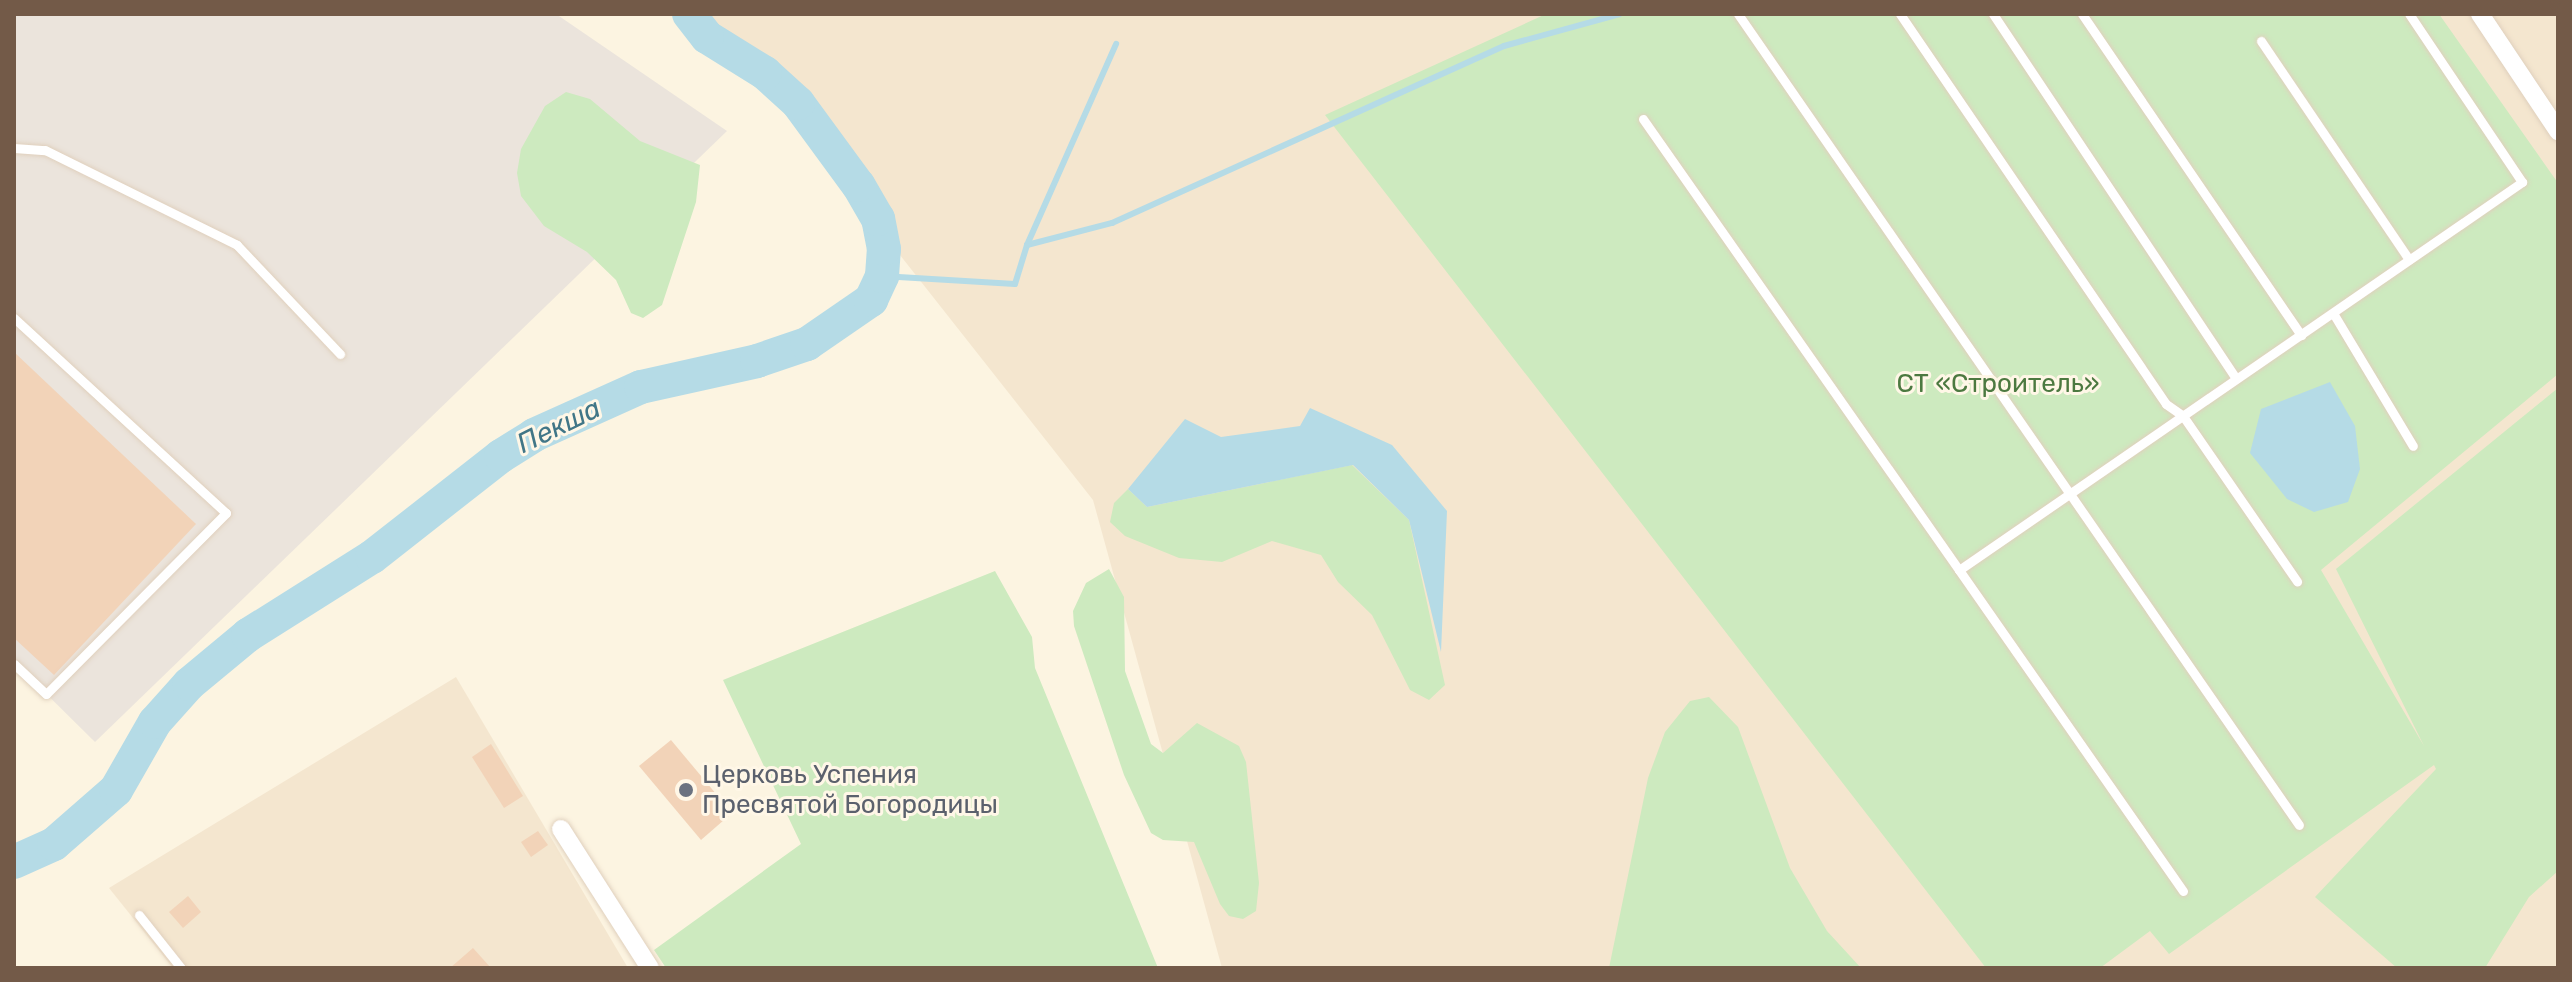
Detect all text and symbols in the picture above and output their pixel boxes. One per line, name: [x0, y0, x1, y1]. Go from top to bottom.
park label: СТ «Строитель»: [1896, 368, 2100, 400]
water label: Пекша: [512, 391, 606, 461]
place label: Церковь Успения Пресвятой Богородицы: [702, 759, 998, 820]
marker: Церковь Успения Пресвятой Богородицы: [677, 781, 695, 799]

